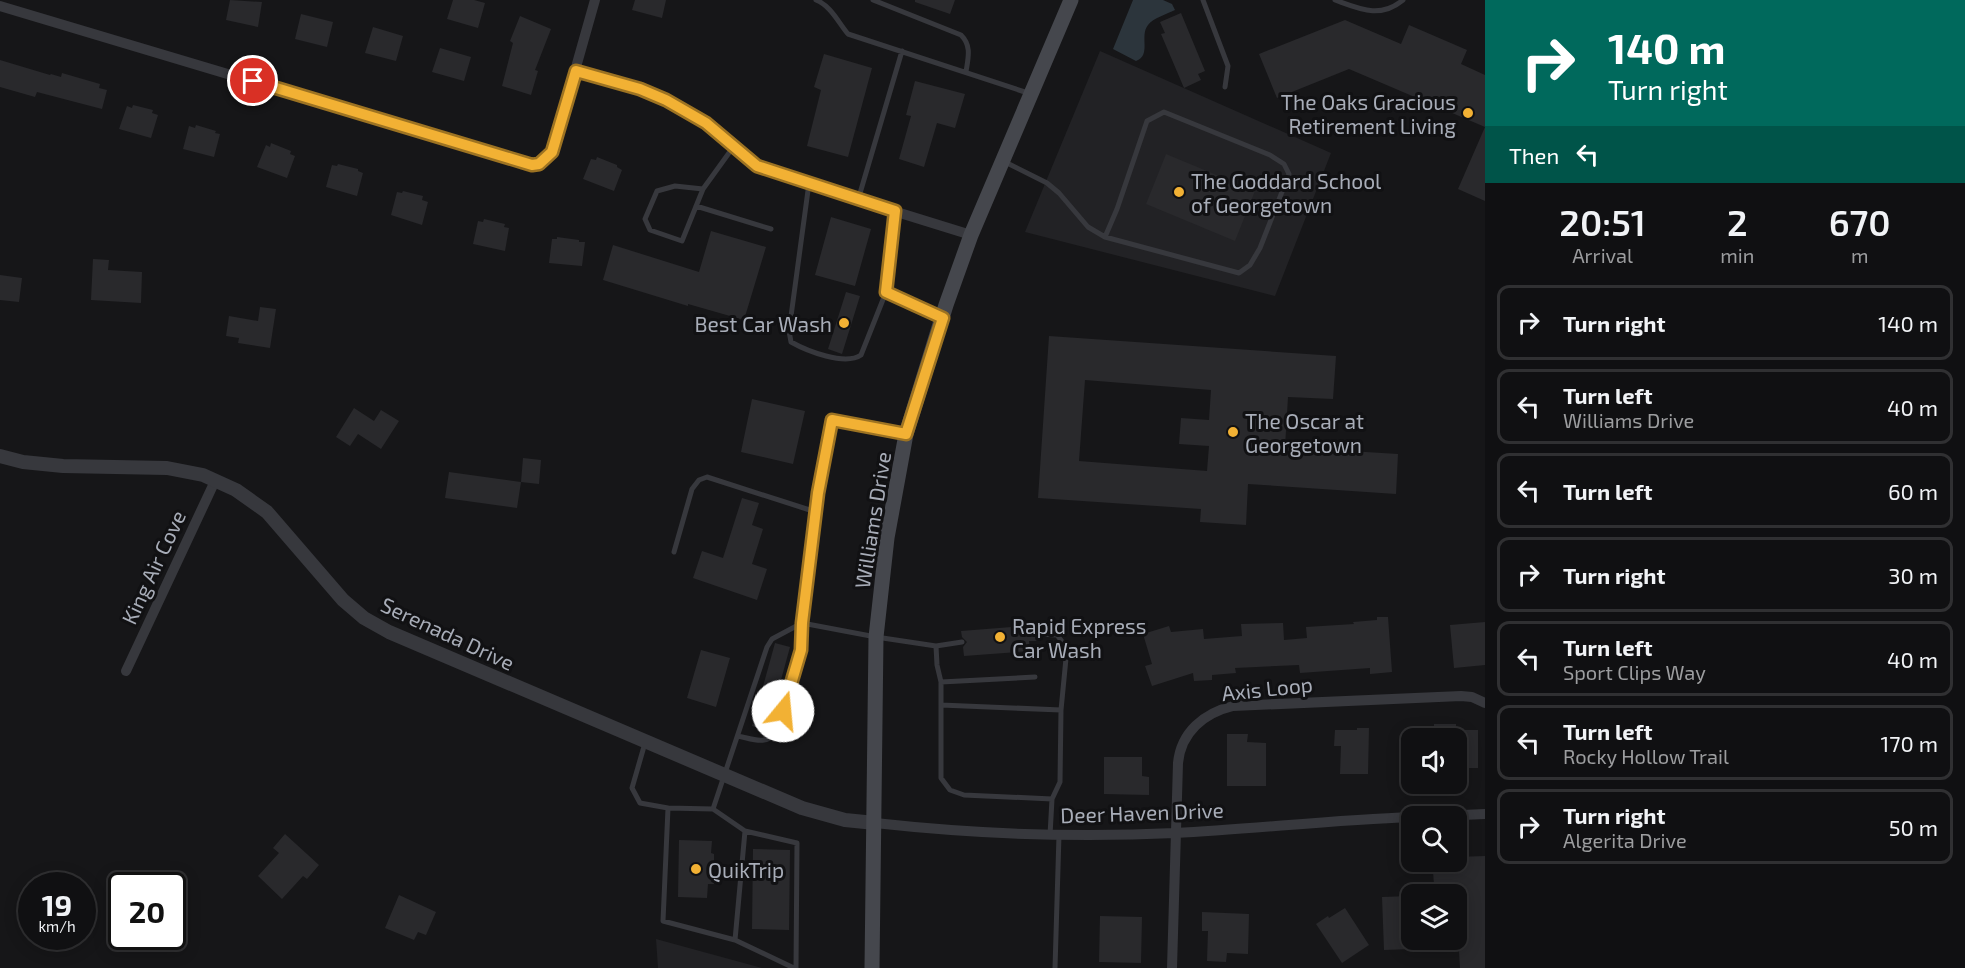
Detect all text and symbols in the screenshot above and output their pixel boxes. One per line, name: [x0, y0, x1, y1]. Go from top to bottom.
text: 140 m: [1608, 22, 1725, 72]
icon: right: [1509, 24, 1587, 102]
pin: [227, 55, 278, 106]
icon: arrive: [236, 64, 269, 97]
text: Turn right: [1608, 73, 1728, 105]
place label: The Oaks Gracious Retirement Living: [1281, 89, 1456, 138]
marker: The Oaks Gracious Retirement Living: [1461, 106, 1475, 120]
icon: left: [1571, 138, 1604, 171]
text: Then: [1509, 142, 1559, 168]
place label: The Goddard School of Georgetown: [1191, 168, 1382, 217]
marker: The Goddard School of Georgetown: [1172, 185, 1186, 199]
text: 20:51: [1559, 200, 1646, 243]
text: 2: [1727, 200, 1748, 243]
text: 670: [1829, 200, 1891, 243]
text: Arrival: [1572, 243, 1633, 267]
text: min: [1720, 243, 1754, 267]
text: m: [1851, 243, 1868, 267]
icon: right: [1512, 306, 1545, 339]
text: Turn right: [1563, 310, 1665, 336]
text: 140 m: [1878, 310, 1938, 336]
place label: Best Car Wash: [694, 311, 832, 336]
marker: Best Car Wash: [837, 316, 851, 330]
text: Turn left: [1563, 382, 1652, 408]
icon: left: [1512, 390, 1545, 423]
text: 40 m: [1887, 394, 1938, 420]
place label: The Oscar at Georgetown: [1245, 408, 1364, 457]
text: Williams Drive: [1563, 408, 1694, 432]
marker: The Oscar at Georgetown: [1226, 425, 1240, 439]
street label: Williams Drive: [849, 450, 895, 590]
icon: left: [1512, 474, 1545, 507]
text: Turn left: [1563, 478, 1652, 504]
text: 60 m: [1888, 478, 1938, 504]
street label: King Air Cove: [116, 506, 190, 628]
icon: right: [1512, 558, 1545, 591]
text: Turn right: [1563, 562, 1665, 588]
text: 30 m: [1888, 562, 1938, 588]
street label: Serenada Drive: [377, 591, 519, 675]
place label: Rapid Express Car Wash: [1012, 613, 1146, 662]
marker: Rapid Express Car Wash: [993, 630, 1007, 644]
text: Turn left: [1563, 634, 1652, 660]
icon: left: [1512, 642, 1545, 675]
text: 40 m: [1887, 646, 1938, 672]
text: Sport Clips Way: [1563, 660, 1706, 684]
street label: Axis Loop: [1220, 671, 1314, 705]
position arrow: [751, 679, 815, 743]
text: Turn left: [1563, 718, 1652, 744]
icon: left: [1512, 726, 1545, 759]
map controls: [1401, 728, 1467, 950]
button: sound: [1401, 728, 1467, 794]
text: 170 m: [1881, 730, 1938, 756]
text: Rocky Hollow Trail: [1563, 744, 1729, 768]
street label: Deer Haven Drive: [1060, 797, 1224, 827]
text: Turn right: [1563, 802, 1665, 828]
button: search: [1401, 806, 1467, 872]
icon: right: [1512, 810, 1545, 843]
text: 50 m: [1889, 814, 1938, 840]
text: Algerita Drive: [1563, 828, 1687, 852]
place label: QuikTrip: [708, 857, 784, 883]
marker: QuikTrip: [689, 862, 703, 876]
speed limit sign: 20: [108, 872, 186, 950]
button: layers: [1401, 884, 1467, 950]
text: 19: [42, 886, 72, 922]
text: km/h: [38, 917, 76, 935]

